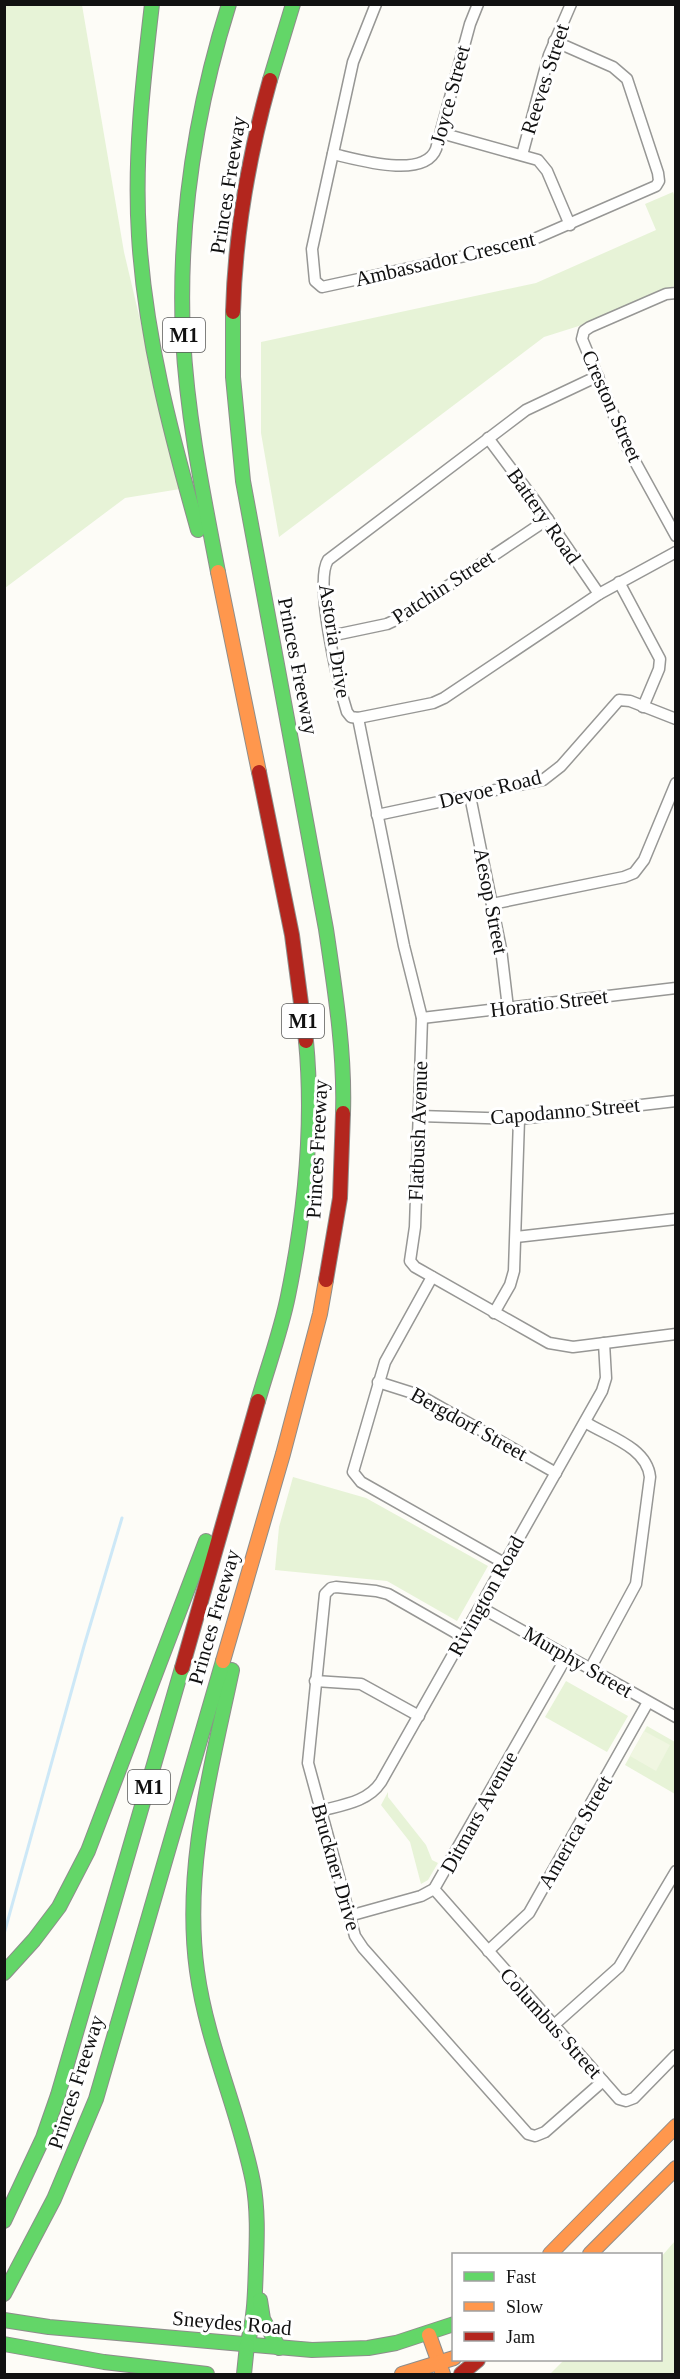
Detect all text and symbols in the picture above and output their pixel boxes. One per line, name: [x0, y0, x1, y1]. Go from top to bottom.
street label: Reeves Street: [516, 21, 574, 137]
street label: Joyce Street: [425, 42, 475, 147]
street label: Princes Freeway: [205, 114, 251, 256]
street label: Ambassador Crescent: [353, 227, 537, 291]
road number: M1: [163, 318, 205, 352]
street label: Creston Street: [577, 347, 647, 466]
street label: Battery Road: [502, 463, 586, 569]
street label: Patchin Street: [387, 545, 499, 629]
street label: Astoria Drive: [314, 582, 356, 700]
street label: Princes Freeway: [273, 595, 323, 737]
street label: Devoe Road: [436, 765, 544, 813]
street label: Aesop Street: [469, 846, 513, 956]
street label: Horatio Street: [489, 984, 609, 1022]
road number: M1: [282, 1004, 324, 1038]
street label: Flatbush Avenue: [404, 1061, 432, 1201]
street label: Princes Freeway: [301, 1078, 333, 1219]
street label: Capodanno Street: [489, 1093, 641, 1129]
street label: Bergdorf Street: [406, 1382, 532, 1466]
street label: Rivington Road: [443, 1531, 529, 1660]
street label: Princes Freeway: [183, 1546, 245, 1687]
street label: Murphy Street: [519, 1621, 637, 1703]
street label: Ditmars Avenue: [436, 1747, 522, 1877]
road number: M1: [128, 1770, 170, 1804]
street label: America Street: [533, 1771, 617, 1893]
street label: Bruckner Drive: [306, 1801, 366, 1933]
street label: Columbus Street: [495, 1963, 607, 2083]
street label: Princes Freeway: [43, 2012, 109, 2152]
legend: [452, 2253, 662, 2361]
text: Fast: [506, 2267, 536, 2287]
text: Slow: [506, 2297, 543, 2317]
street label: Sneydes Road: [171, 2306, 293, 2340]
text: Jam: [506, 2327, 535, 2347]

